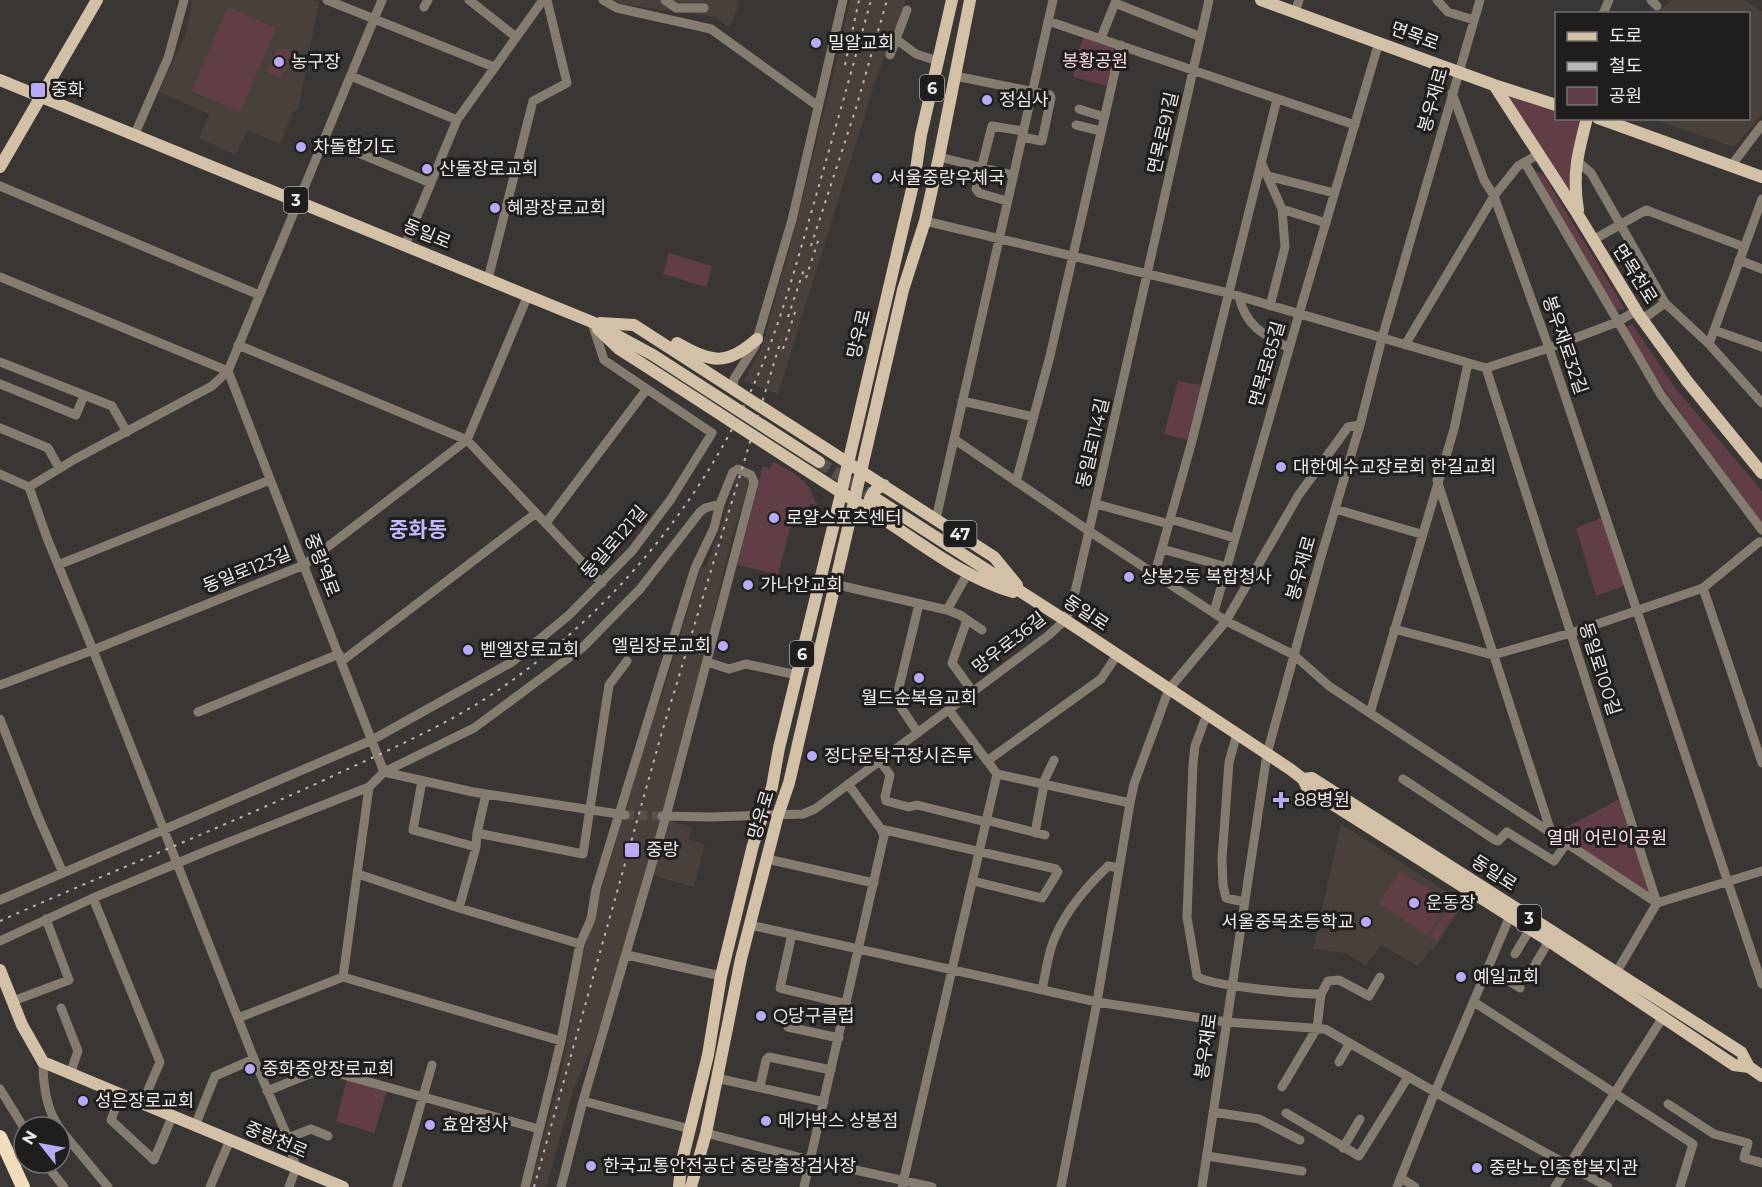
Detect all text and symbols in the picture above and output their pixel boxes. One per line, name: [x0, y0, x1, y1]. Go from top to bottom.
legend: [1555, 12, 1750, 120]
street label: 면목로: [1388, 17, 1442, 55]
text: 도로: [1609, 25, 1642, 47]
place label: 밀알교회: [828, 32, 894, 54]
marker: 밀알교회: [809, 36, 823, 50]
park label: 봉황공원: [1062, 50, 1128, 72]
place label: 농구장: [291, 51, 341, 73]
marker: 농구장: [272, 55, 286, 69]
text: 철도: [1609, 55, 1642, 77]
street label: 봉우재로: [1413, 65, 1453, 135]
road number: 6: [920, 75, 944, 101]
place label: 중화: [51, 79, 84, 101]
marker: 중화: [29, 81, 47, 99]
text: 공원: [1609, 85, 1642, 107]
place label: 정심사: [999, 89, 1049, 111]
street label: 면목로91길: [1143, 90, 1183, 176]
marker: 정심사: [980, 93, 994, 107]
place label: 차돌합기도: [313, 136, 396, 158]
marker: 차돌합기도: [294, 140, 308, 154]
place label: 산돌장로교회: [439, 158, 538, 180]
marker: 산돌장로교회: [420, 162, 434, 176]
place label: 서울중랑우체국: [889, 167, 1005, 189]
marker: 서울중랑우체국: [870, 171, 884, 185]
road number: 3: [284, 187, 308, 213]
place label: 혜광장로교회: [507, 197, 606, 219]
marker: 혜광장로교회: [488, 201, 502, 215]
street label: 동일로: [400, 214, 454, 254]
street label: 면목천로: [1608, 240, 1662, 308]
street label: 봉우재로32길: [1538, 293, 1592, 397]
street label: 망우로: [843, 307, 875, 361]
street label: 면목로85길: [1244, 319, 1290, 409]
street label: 동일로114길: [1072, 396, 1114, 490]
place label: 대한예수교장로회 한길교회: [1293, 456, 1496, 478]
marker: 대한예수교장로회 한길교회: [1274, 460, 1288, 474]
street label: 동일로121길: [576, 501, 652, 583]
place label: 로얄스포츠센터: [786, 507, 902, 529]
marker: 로얄스포츠센터: [767, 511, 781, 525]
district label: 중화동: [389, 517, 447, 542]
road number: 47: [944, 521, 976, 547]
street label: 중랑역로: [300, 530, 344, 600]
street label: 봉우재로: [1281, 533, 1321, 603]
street label: 동일로123길: [200, 542, 294, 598]
place label: 상봉2동 복합청사: [1141, 566, 1272, 588]
marker: 상봉2동 복합청사: [1122, 570, 1136, 584]
place label: 가나안교회: [760, 574, 843, 596]
marker: 가나안교회: [741, 578, 755, 592]
street label: 동일로: [1059, 590, 1113, 636]
street label: 망우로36길: [968, 607, 1050, 679]
street label: 동일로100길: [1575, 620, 1625, 718]
place label: 엘림장로교회: [612, 635, 711, 657]
place label: 벧엘장로교회: [480, 639, 579, 661]
marker: 엘림장로교회: [716, 639, 730, 653]
road number: 6: [790, 641, 814, 667]
marker: 벧엘장로교회: [461, 643, 475, 657]
marker: 월드순복음교회: [912, 671, 926, 685]
place label: 월드순복음교회: [861, 687, 977, 709]
place label: 정다운탁구장시즌투: [824, 745, 973, 767]
marker: 정다운탁구장시즌투: [805, 749, 819, 763]
street label: 망우로: [743, 788, 779, 842]
place label: 88병원: [1294, 789, 1350, 811]
marker: 88병원: [1272, 791, 1290, 809]
park label: 열매 어린이공원: [1547, 827, 1667, 849]
place label: 중랑: [646, 839, 679, 861]
marker: 중랑: [623, 841, 641, 859]
street label: 동일로: [1467, 850, 1521, 896]
place label: 운동장: [1426, 892, 1476, 914]
marker: 운동장: [1407, 896, 1421, 910]
road number: 3: [1517, 905, 1541, 931]
place label: 서울중목초등학교: [1222, 911, 1354, 933]
marker: 서울중목초등학교: [1359, 915, 1373, 929]
place label: 예일교회: [1473, 966, 1539, 988]
marker: 예일교회: [1454, 970, 1468, 984]
place label: Q당구클럽: [773, 1005, 854, 1027]
marker: Q당구클럽: [754, 1009, 768, 1023]
street label: 봉우재로: [1190, 1012, 1222, 1080]
place label: 중화중앙장로교회: [262, 1058, 394, 1080]
marker: 중화중앙장로교회: [243, 1062, 257, 1076]
place label: 성은장로교회: [95, 1090, 194, 1112]
marker: 성은장로교회: [76, 1094, 90, 1108]
place label: 메가박스 상봉점: [778, 1110, 899, 1132]
place label: 효암정사: [442, 1114, 509, 1136]
marker: 메가박스 상봉점: [759, 1114, 773, 1128]
north arrow: [12, 1115, 72, 1175]
street label: 중랑천로: [241, 1117, 311, 1163]
marker: 효암정사: [423, 1118, 437, 1132]
text: N: [18, 1127, 41, 1148]
place label: 한국교통안전공단 중랑출장검사장: [603, 1155, 856, 1177]
place label: 중랑노인종합복지관: [1489, 1157, 1638, 1179]
marker: 한국교통안전공단 중랑출장검사장: [584, 1159, 598, 1173]
marker: 중랑노인종합복지관: [1470, 1161, 1484, 1175]

